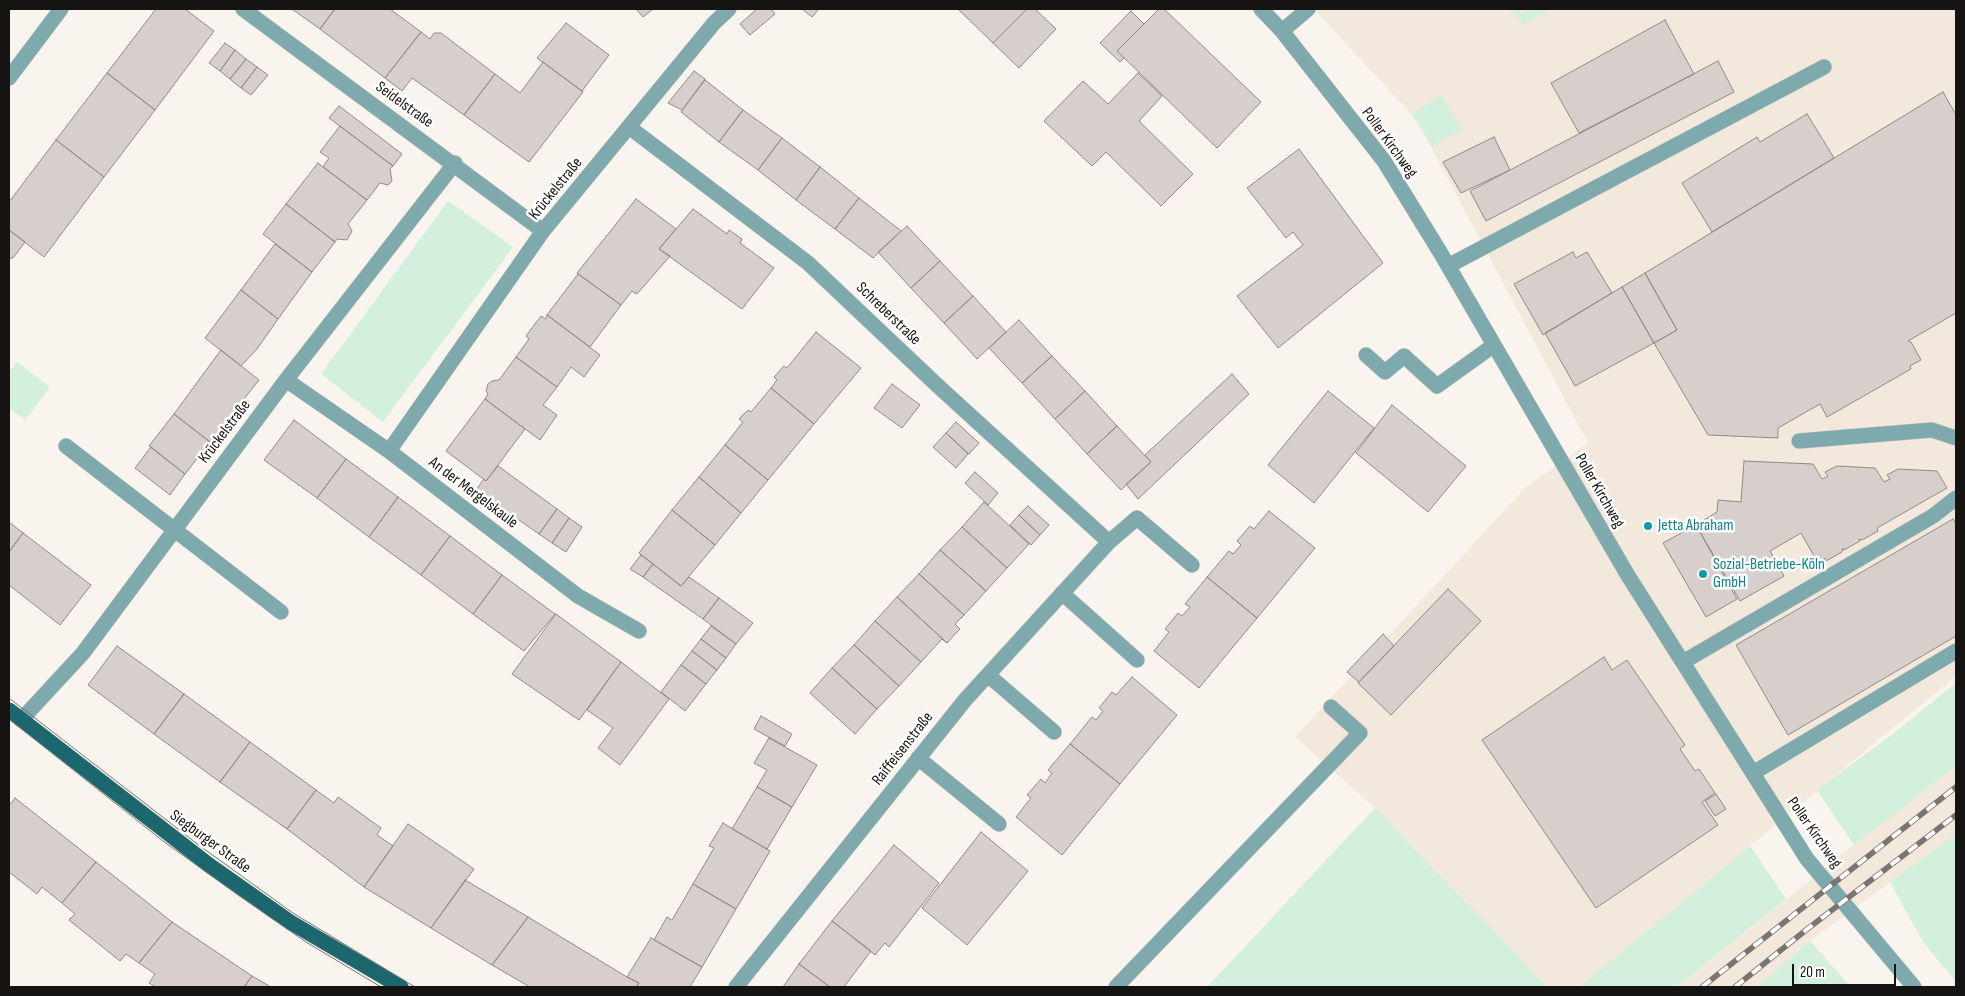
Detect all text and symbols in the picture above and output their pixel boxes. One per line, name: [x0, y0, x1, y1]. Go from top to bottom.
street label: Seidelstraße: [371, 78, 437, 132]
street label: Poller Kirchweg: [1357, 104, 1421, 182]
street label: Krückelstraße: [525, 154, 587, 224]
street label: Schreberstraße: [852, 278, 924, 350]
street label: Krückelstraße: [195, 397, 255, 467]
street label: Poller Kirchweg: [1570, 450, 1628, 532]
street label: An der Mergelskaule: [425, 453, 521, 533]
place label: Jetta Abraham: [1658, 516, 1734, 536]
marker: Jetta Abraham: [1642, 520, 1654, 532]
place label: Sozial-Betriebe-Köln GmbH: [1713, 555, 1825, 593]
marker: Sozial-Betriebe-Köln GmbH: [1697, 568, 1709, 580]
street label: Raiffeisenstraße: [868, 708, 938, 790]
street label: Poller Kirchweg: [1782, 794, 1846, 872]
street label: Siegburger Straße: [166, 806, 254, 878]
scale bar: [1795, 954, 1899, 986]
text: 20 m: [1800, 963, 1825, 982]

